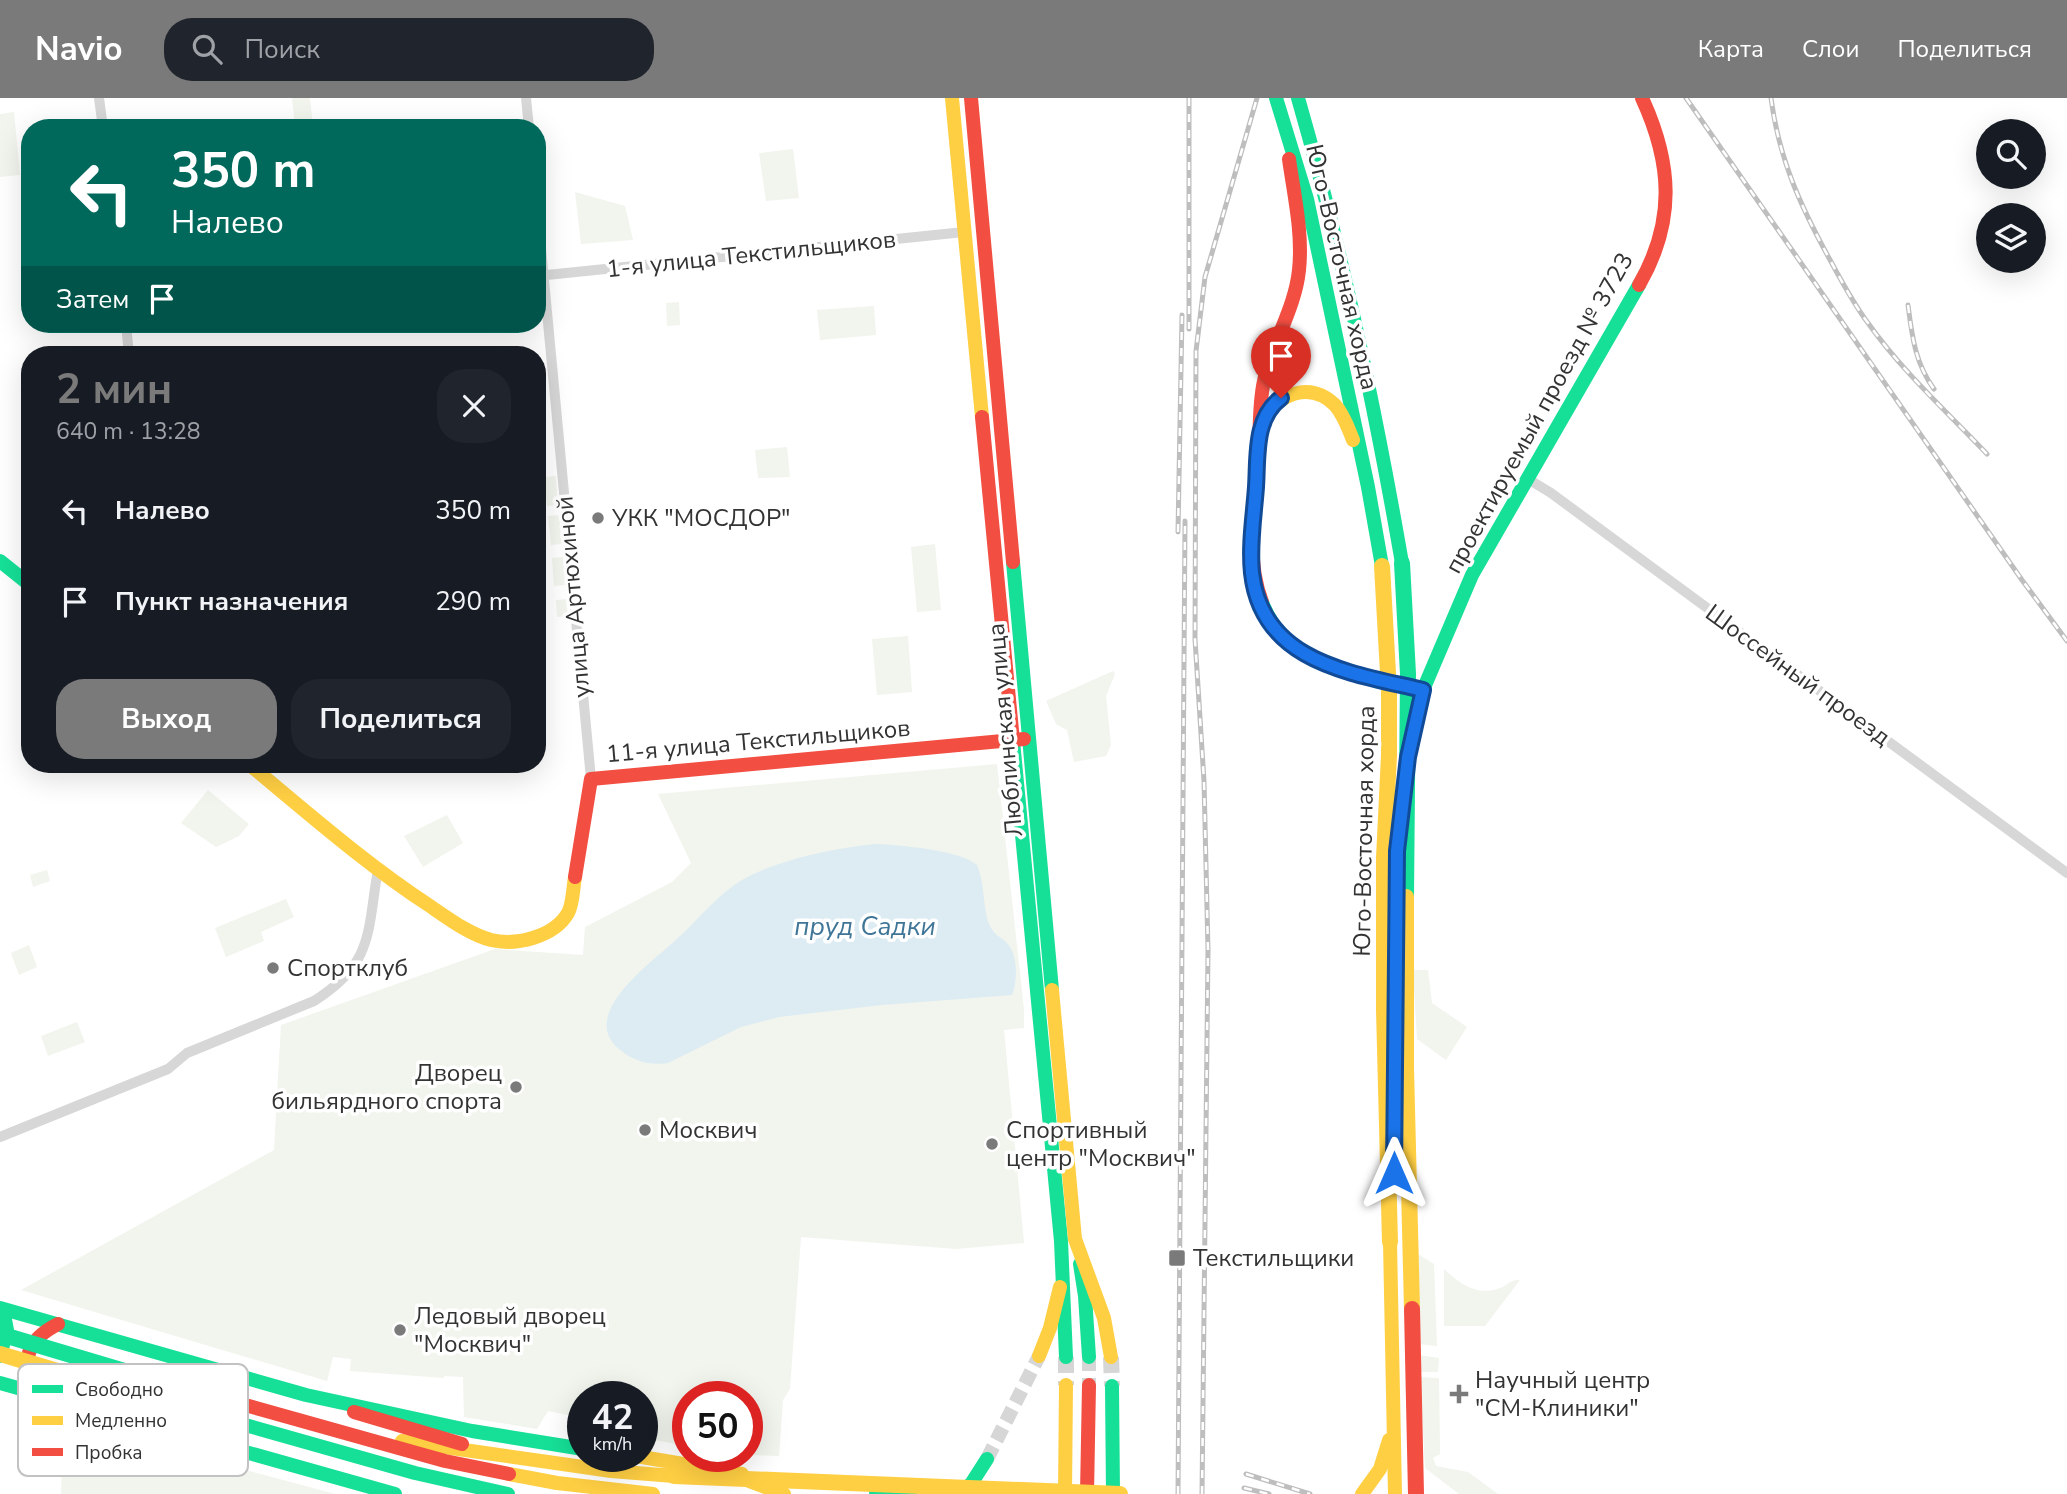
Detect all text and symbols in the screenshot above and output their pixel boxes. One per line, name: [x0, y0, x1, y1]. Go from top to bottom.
search box: [164, 18, 654, 81]
text: Navio: [35, 27, 122, 72]
icon: search: [188, 30, 226, 68]
text: Поиск: [244, 32, 320, 67]
text: Карта: [1698, 33, 1764, 65]
text: Слои: [1802, 33, 1859, 65]
text: Поделиться: [1897, 33, 2032, 65]
map controls: [1976, 119, 2046, 273]
button: search: [1976, 119, 2046, 189]
text: 350 m: [171, 137, 315, 204]
street label: Юго-Восточная хорда: [1298, 141, 1386, 393]
icon: left: [56, 147, 147, 238]
text: Налево: [171, 201, 284, 244]
button: layers: [1976, 203, 2046, 273]
street label: 1-я улица Текстильщиков: [605, 223, 897, 285]
street label: проектируемый проезд № 3723: [1437, 247, 1641, 579]
icon: arrive: [143, 280, 181, 318]
text: Затем: [56, 282, 129, 317]
pin: [1251, 326, 1311, 398]
icon: arrive: [1262, 337, 1300, 375]
text: 2 мин: [56, 361, 172, 418]
button: close: [437, 369, 511, 443]
text: 640 m · 13:28: [56, 416, 201, 447]
icon: left: [56, 492, 94, 530]
text: Налево: [115, 493, 210, 528]
text: 350 m: [435, 493, 511, 528]
street label: улица Артюхиной: [548, 495, 598, 699]
place label: УКК "МОСДОР": [611, 502, 791, 534]
marker: УКК "МОСДОР": [590, 510, 606, 526]
icon: arrive: [56, 583, 94, 621]
text: Пункт назначения: [115, 584, 348, 619]
text: 290 m: [435, 584, 511, 619]
street label: Шоссейный проезд: [1699, 597, 1897, 753]
street label: Люблинская улица: [980, 622, 1030, 838]
button: Выход: [56, 679, 277, 759]
button: Поделиться: [291, 679, 511, 759]
street label: Юго-Восточная хорда: [1346, 705, 1382, 957]
street label: 11-я улица Текстильщиков: [605, 712, 911, 770]
water label: пруд Садки: [794, 909, 936, 944]
place label: Спортклуб: [287, 952, 408, 984]
marker: Спортклуб: [265, 960, 281, 976]
place label: Дворец бильярдного спорта: [271, 1057, 502, 1117]
marker: Дворец бильярдного спорта: [508, 1079, 524, 1095]
place label: Москвич: [659, 1114, 757, 1146]
place label: Спортивный центр "Москвич": [1006, 1114, 1196, 1174]
marker: Москвич: [637, 1122, 653, 1138]
marker: Спортивный центр "Москвич": [984, 1136, 1000, 1152]
position arrow: [1357, 1136, 1431, 1210]
place label: Текстильщики: [1193, 1242, 1354, 1274]
marker: Текстильщики: [1167, 1248, 1187, 1268]
place label: Ледовый дворец "Москвич": [414, 1300, 606, 1360]
marker: Ледовый дворец "Москвич": [392, 1322, 408, 1338]
legend: [18, 1364, 248, 1476]
place label: Научный центр "СМ-Клиники": [1475, 1364, 1650, 1424]
text: Свободно: [75, 1377, 164, 1403]
speed limit sign: 50: [672, 1381, 763, 1472]
marker: Научный центр "СМ-Клиники": [1449, 1384, 1469, 1404]
text: 42: [591, 1394, 634, 1441]
text: Медленно: [75, 1408, 167, 1434]
text: km/h: [593, 1432, 632, 1456]
text: Пробка: [75, 1440, 142, 1466]

